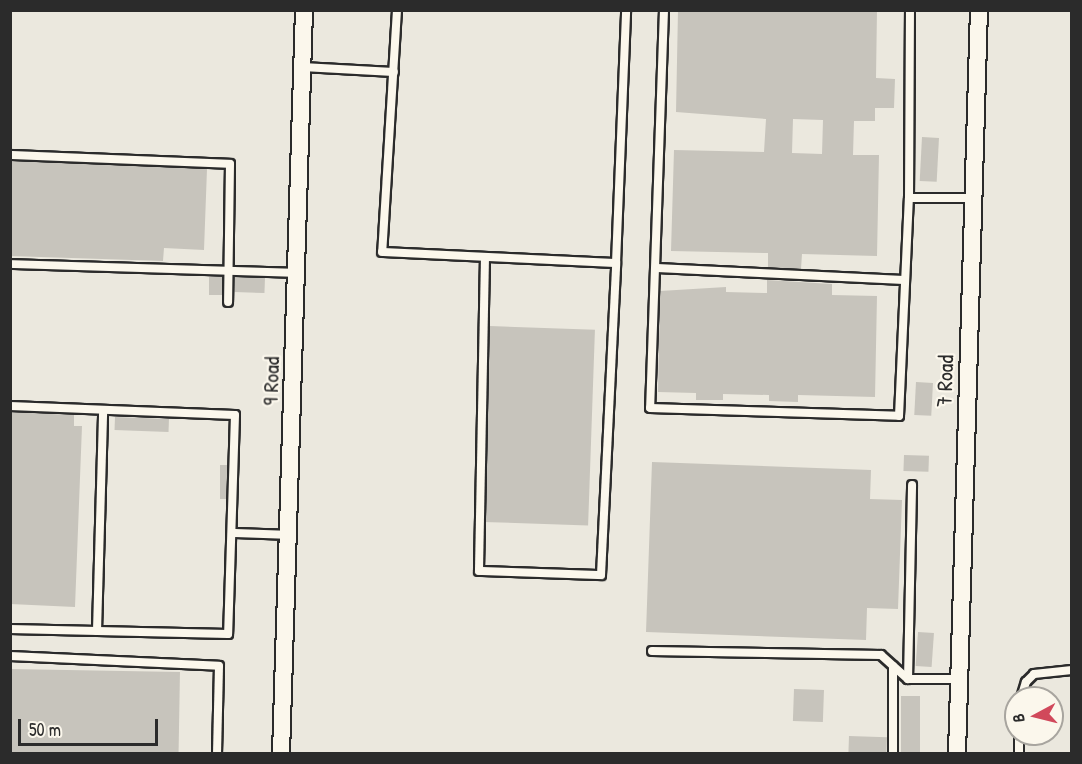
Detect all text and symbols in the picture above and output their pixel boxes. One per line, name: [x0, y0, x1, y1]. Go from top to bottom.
street label: 7 Road: [931, 355, 959, 407]
street label: 9 Road: [257, 356, 285, 406]
north arrow: [1004, 686, 1064, 746]
scale bar: [21, 707, 160, 745]
text: B: [1007, 713, 1030, 723]
text: 50 m: [29, 717, 61, 742]

